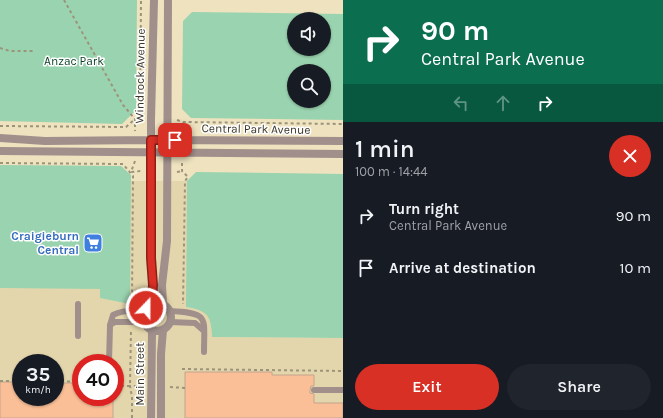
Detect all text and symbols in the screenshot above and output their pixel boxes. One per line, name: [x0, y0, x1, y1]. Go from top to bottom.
map controls: [287, 12, 331, 108]
button: sound: [287, 12, 331, 56]
text: 90 m: [421, 14, 489, 47]
icon: right: [355, 16, 407, 68]
street label: Windrock Avenue: [132, 28, 148, 124]
text: Central Park Avenue: [421, 48, 585, 70]
park label: Anzac Park: [44, 54, 104, 68]
button: search: [287, 64, 331, 108]
icon: left: [450, 92, 472, 114]
icon: ahead: [492, 92, 514, 114]
icon: right: [534, 92, 556, 114]
street label: Central Park Avenue: [201, 121, 311, 137]
pin: [158, 123, 192, 157]
icon: arrive: [164, 129, 186, 151]
text: 1 min: [355, 135, 415, 163]
button: close: [609, 135, 651, 177]
text: 100 m · 14:44: [355, 164, 428, 179]
text: Turn right: [389, 200, 459, 218]
icon: right: [355, 205, 377, 227]
text: 90 m: [616, 207, 651, 225]
text: Central Park Avenue: [389, 218, 507, 233]
place label: Craigieburn Central: [11, 229, 79, 257]
supermarket icon: Craigieburn Central: [82, 232, 104, 254]
icon: arrive: [355, 257, 377, 279]
text: Arrive at destination: [389, 259, 536, 277]
text: 10 m: [620, 259, 651, 277]
position arrow: [125, 287, 167, 329]
street label: Main Street: [133, 342, 147, 406]
speed limit sign: 40: [72, 354, 124, 406]
text: 35: [26, 363, 50, 386]
button: Exit: [355, 364, 499, 410]
button: Share: [507, 364, 651, 410]
text: km/h: [25, 384, 51, 396]

